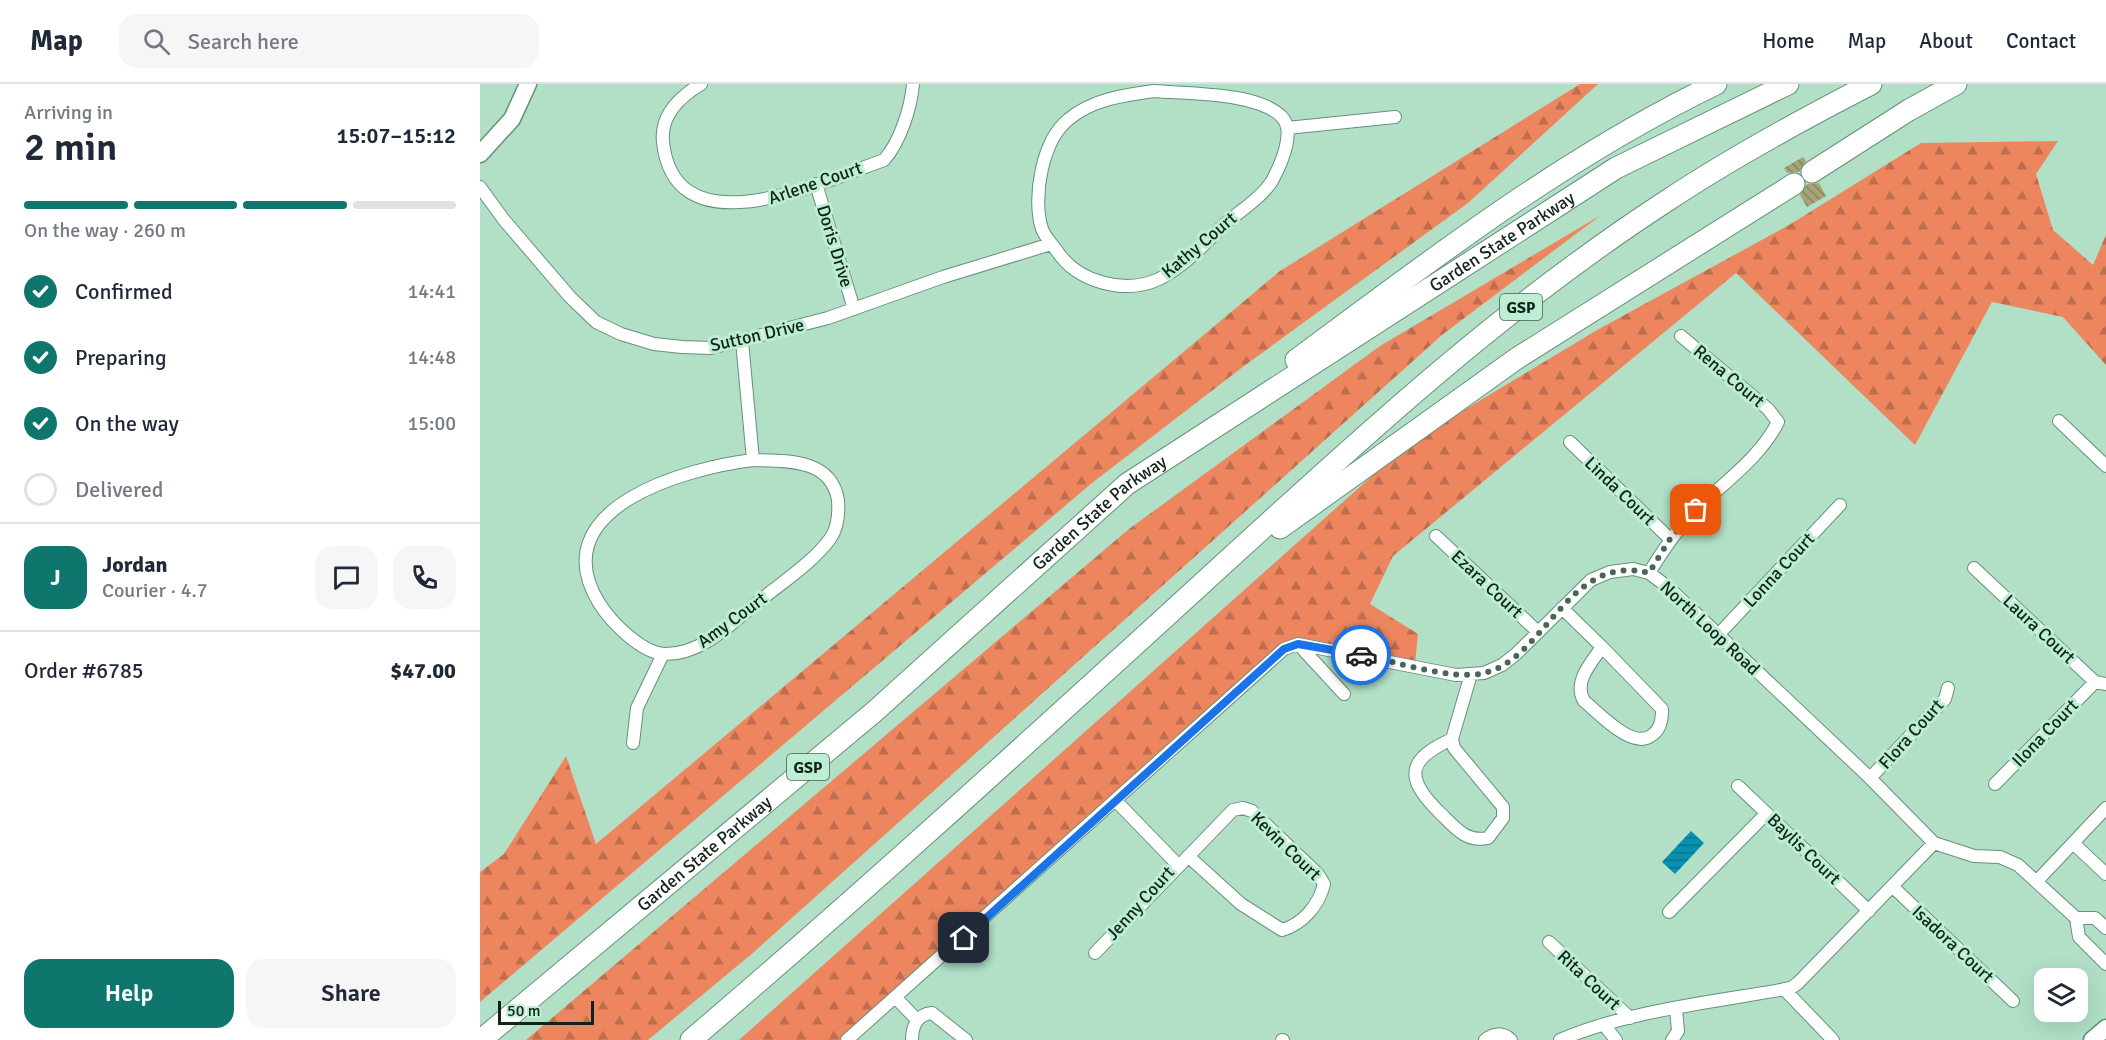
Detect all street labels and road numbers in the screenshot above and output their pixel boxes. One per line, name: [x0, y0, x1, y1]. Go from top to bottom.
street label: Arlene Court: [765, 157, 865, 209]
street label: Garden State Parkway: [1425, 186, 1579, 297]
street label: Doris Drive: [812, 202, 858, 290]
street label: Kathy Court: [1157, 207, 1241, 283]
road number: GSP: [1500, 294, 1542, 320]
street label: Sutton Drive: [708, 314, 806, 356]
street label: Rena Court: [1689, 340, 1769, 412]
street label: Garden State Parkway: [1028, 450, 1171, 575]
street label: Linda Court: [1580, 452, 1660, 530]
street label: Lonna Court: [1739, 528, 1819, 612]
street label: Ezara Court: [1447, 545, 1527, 623]
street label: North Loop Road: [1656, 576, 1764, 680]
street label: Amy Court: [693, 587, 771, 653]
street label: Laura Court: [1998, 590, 2080, 668]
street label: Flora Court: [1874, 694, 1948, 774]
street label: Ilona Court: [2007, 694, 2083, 772]
road number: GSP: [787, 754, 829, 780]
street label: Garden State Parkway: [633, 791, 777, 916]
street label: Kevin Court: [1246, 807, 1326, 885]
street label: Baylis Court: [1763, 809, 1845, 889]
street label: Jenny Court: [1101, 861, 1179, 945]
street label: Isadora Court: [1907, 901, 1999, 987]
street label: Rita Court: [1553, 945, 1625, 1015]

